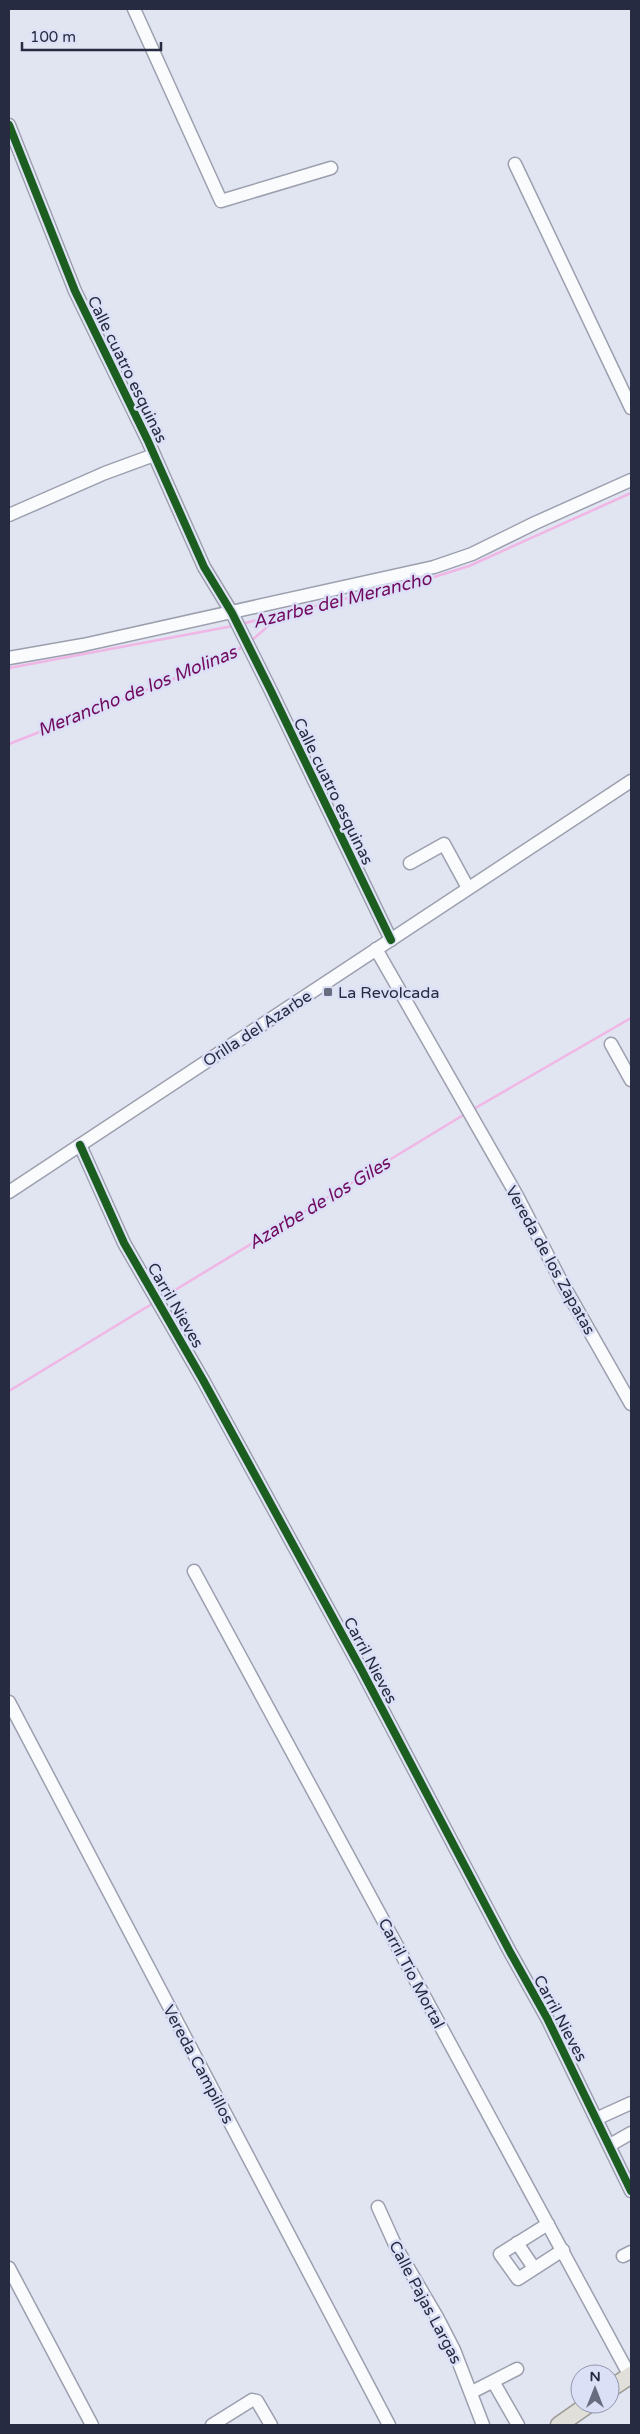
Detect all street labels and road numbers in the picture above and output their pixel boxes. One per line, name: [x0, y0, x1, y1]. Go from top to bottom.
street label: Calle cuatro esquinas: [83, 293, 171, 446]
street label: Calle cuatro esquinas: [289, 715, 377, 868]
street label: Orilla del Azarbe: [199, 986, 316, 1071]
street label: Vereda de los Zapatas: [501, 1183, 599, 1338]
street label: Carril Nieves: [143, 1259, 208, 1352]
street label: Carril Nieves: [339, 1614, 401, 1707]
street label: Carril Tio Mortal: [374, 1915, 449, 2032]
street label: Carril Nieves: [529, 1972, 591, 2065]
street label: Vereda Campillos: [158, 2002, 238, 2127]
street label: Calle Pajas Largas: [384, 2238, 466, 2367]

